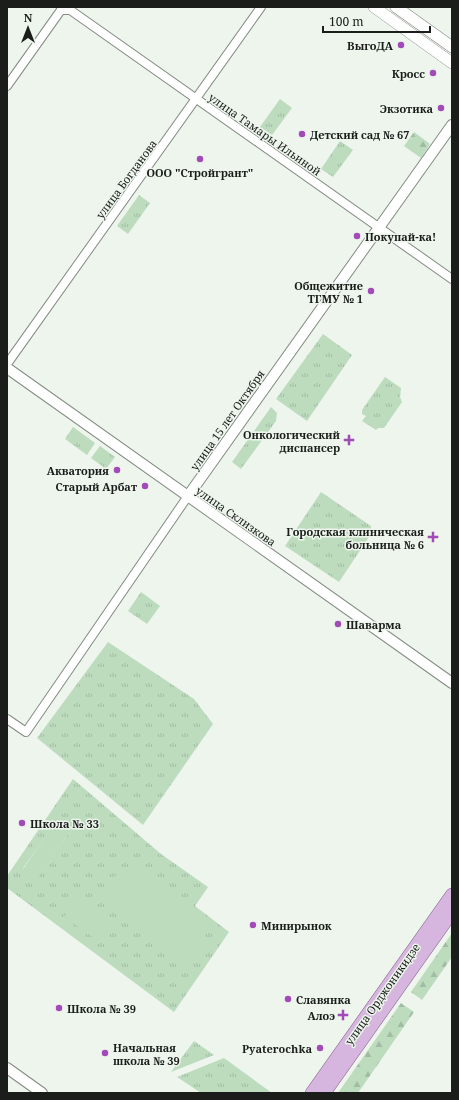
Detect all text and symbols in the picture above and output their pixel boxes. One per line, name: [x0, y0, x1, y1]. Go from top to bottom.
north arrow: [8, 8, 48, 48]
scale bar: [323, 8, 430, 34]
text: N: [24, 10, 33, 25]
text: 100 m: [329, 13, 364, 30]
place label: ВыгоДА: [347, 38, 394, 53]
marker: ВыгоДА: [396, 40, 406, 50]
place label: Кросс: [392, 66, 425, 81]
marker: Кросс: [428, 68, 438, 78]
street label: улица Тамары Ильиной: [206, 89, 324, 179]
place label: Экзотика: [380, 101, 433, 116]
marker: Экзотика: [436, 103, 446, 113]
place label: Детский сад № 67: [310, 127, 410, 142]
marker: Детский сад № 67: [297, 129, 307, 139]
street label: улица Богданова: [92, 136, 160, 222]
marker: ООО "Стройгрант": [195, 154, 205, 164]
place label: ООО "Стройгрант": [147, 165, 253, 180]
place label: Покупай-ка!: [365, 229, 436, 244]
marker: Покупай-ка!: [352, 231, 362, 241]
place label: Общежитие ТГМУ № 1: [294, 278, 363, 306]
marker: Общежитие ТГМУ № 1: [366, 286, 376, 296]
street label: улица 15 лет Октября: [187, 367, 267, 473]
place label: Онкологический диспансер: [243, 427, 341, 455]
marker: Онкологический диспансер: [343, 434, 355, 446]
place label: Акватория: [47, 463, 109, 478]
marker: Акватория: [112, 465, 122, 475]
place label: Старый Арбат: [55, 479, 137, 494]
marker: Старый Арбат: [140, 481, 150, 491]
street label: улица Склизкова: [193, 483, 279, 549]
place label: Городская клиническая больница № 6: [286, 524, 424, 552]
marker: Городская клиническая больница № 6: [427, 531, 439, 543]
place label: Шаварма: [346, 617, 402, 632]
marker: Шаварма: [333, 619, 343, 629]
place label: Школа № 33: [30, 816, 99, 831]
marker: Школа № 33: [17, 818, 27, 828]
place label: Минирынок: [261, 918, 332, 933]
marker: Минирынок: [248, 920, 258, 930]
street label: улица Орджоникидзе: [341, 940, 423, 1048]
place label: Славянка: [296, 992, 351, 1007]
marker: Славянка: [283, 994, 293, 1004]
place label: Школа № 39: [67, 1001, 136, 1016]
marker: Школа № 39: [54, 1003, 64, 1013]
place label: Алоэ: [307, 1008, 335, 1023]
marker: Алоэ: [338, 1010, 348, 1020]
place label: Начальная школа № 39: [113, 1040, 180, 1068]
place label: Pyaterochka: [242, 1041, 312, 1056]
marker: Pyaterochka: [315, 1043, 325, 1053]
marker: Начальная школа № 39: [100, 1048, 110, 1058]

